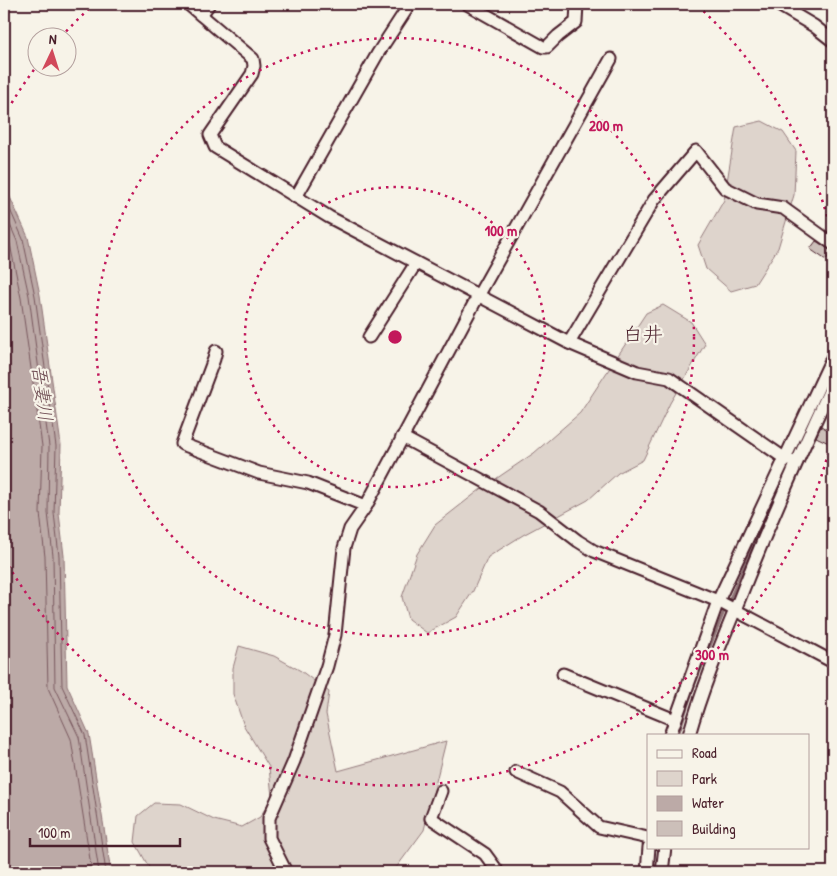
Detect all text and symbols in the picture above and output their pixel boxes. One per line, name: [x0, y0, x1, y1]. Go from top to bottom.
north arrow: [28, 28, 78, 78]
text: N: [49, 29, 58, 48]
text: 200 m: [589, 115, 623, 136]
text: 100 m: [485, 220, 517, 241]
district label: 白井: [623, 320, 663, 347]
centre of rings: [386, 328, 404, 346]
water label: 吾妻川: [27, 363, 59, 423]
text: 300 m: [695, 644, 729, 665]
legend: [647, 734, 810, 848]
text: Road: [692, 742, 717, 763]
text: Park: [692, 768, 717, 789]
text: Water: [692, 792, 724, 813]
scale bar: [30, 816, 180, 848]
text: Building: [692, 818, 736, 839]
text: 100 m: [38, 822, 71, 843]

